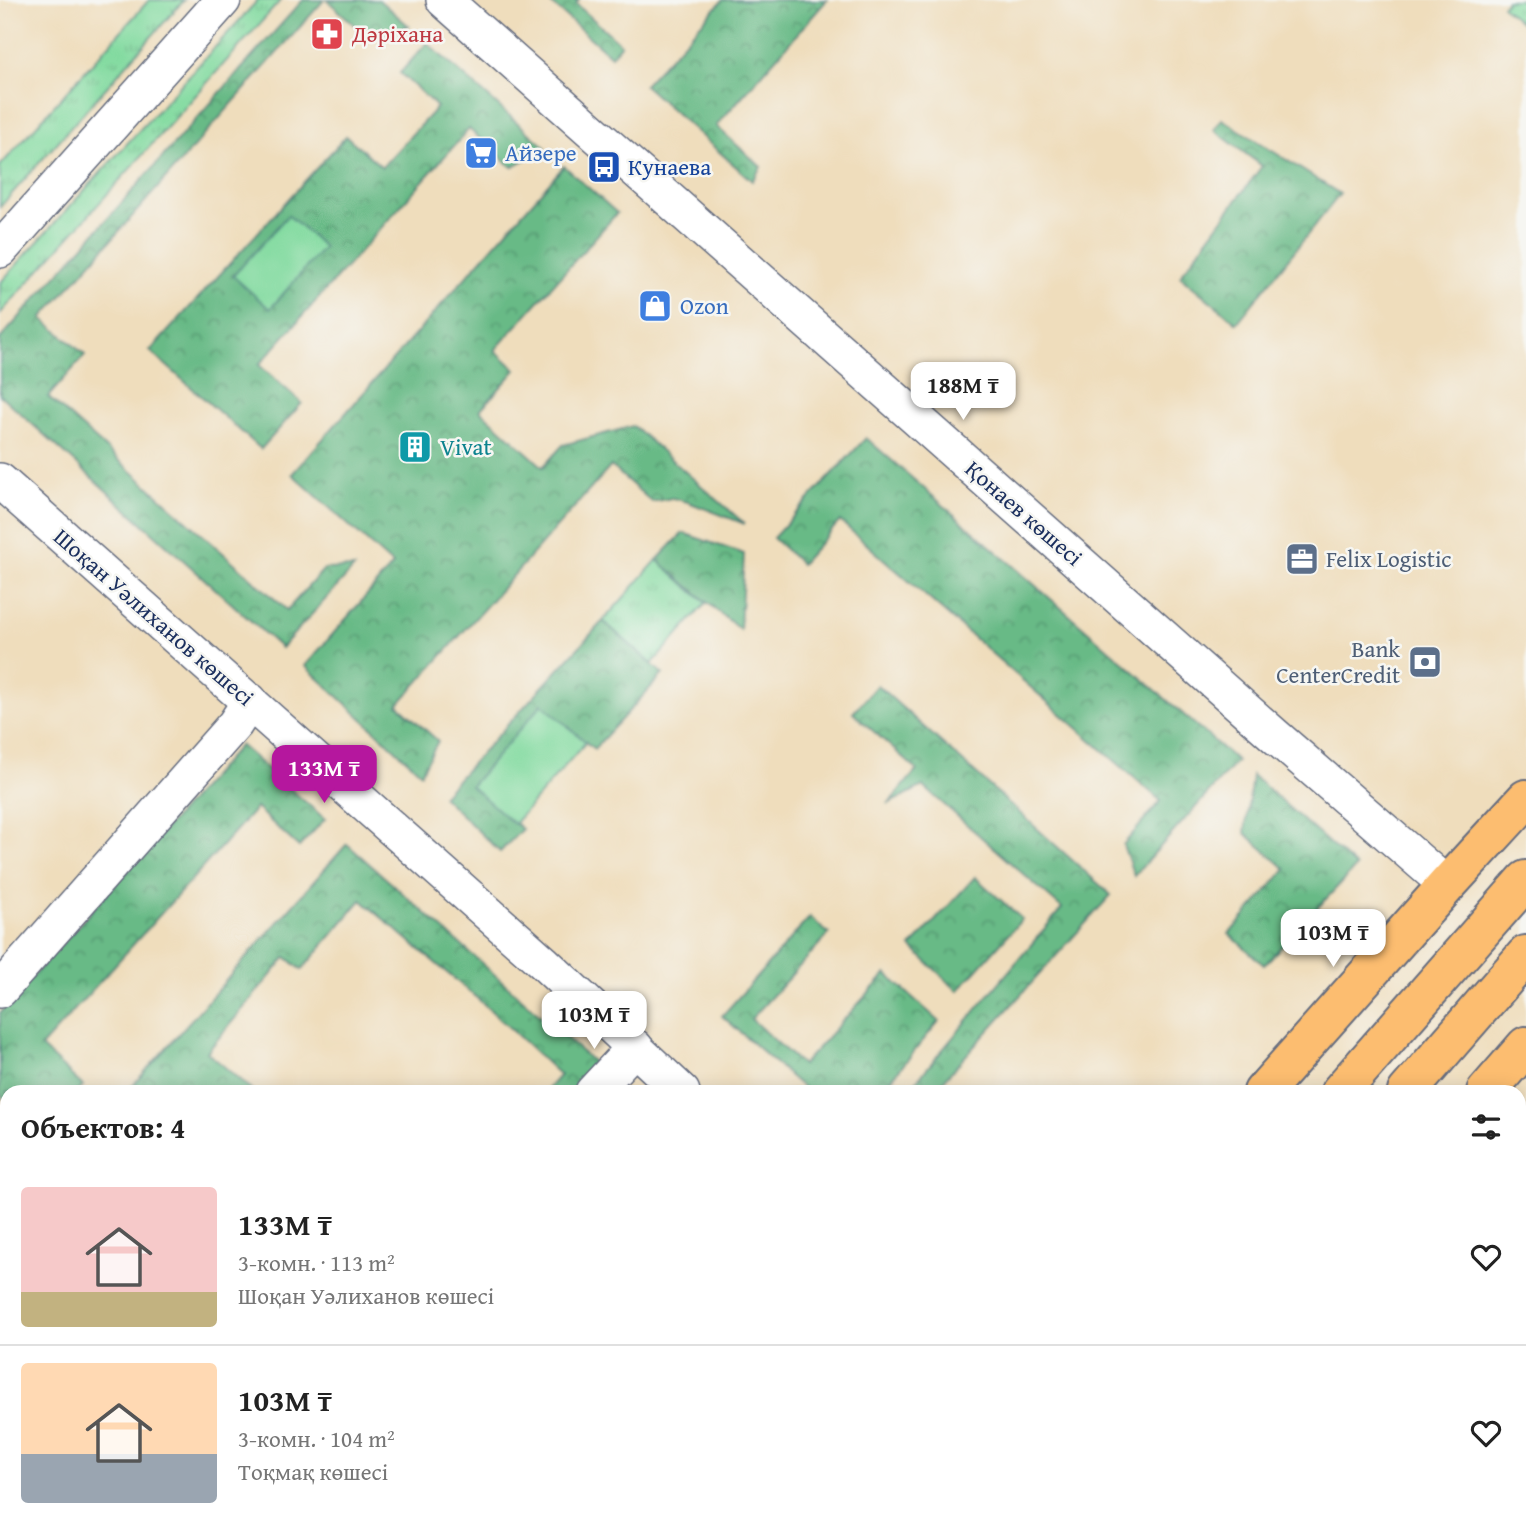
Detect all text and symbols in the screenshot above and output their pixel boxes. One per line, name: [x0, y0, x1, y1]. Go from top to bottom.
pharmacy icon: Дәріхана: [308, 15, 346, 53]
place label: Дәріхана: [351, 17, 443, 50]
supermarket icon: Айзере: [462, 134, 500, 172]
place label: Айзере: [505, 136, 577, 169]
bus stop icon: Кунаева: [585, 148, 623, 186]
place label: Кунаева: [628, 150, 711, 183]
shop icon: Ozon: [636, 287, 674, 325]
place label: Ozon: [680, 289, 729, 322]
pin: 188M ₸: [906, 362, 1020, 422]
text: 188M ₸: [927, 368, 999, 401]
building icon: Vivat: [396, 428, 434, 466]
place label: Vivat: [440, 430, 492, 463]
street label: Қонаев көшесі: [958, 452, 1090, 573]
street label: Шоқан Уәлиханов көшесі: [47, 520, 262, 713]
office icon: Felix Logistic: [1283, 540, 1321, 578]
place label: Felix Logistic: [1326, 542, 1452, 575]
place label: Bank CenterCredit: [1276, 632, 1400, 691]
bank icon: Bank CenterCredit: [1406, 643, 1444, 681]
pin: 133M ₸: [267, 746, 381, 805]
text: 133M ₸: [288, 751, 360, 784]
pin: 103M ₸: [1276, 909, 1390, 969]
text: 103M ₸: [1297, 915, 1369, 948]
pin: 103M ₸: [537, 992, 651, 1051]
text: 103M ₸: [558, 997, 630, 1030]
text: Объектов: 4: [21, 1105, 185, 1149]
icon: filters: [1467, 1108, 1505, 1146]
text: 133M ₸: [238, 1202, 333, 1246]
icon: home: [77, 1215, 161, 1299]
icon: heart: [1467, 1238, 1505, 1276]
text: 3-комн. · 113 m²: [238, 1246, 395, 1279]
text: Шоқан Уәлиханов көшесі: [238, 1279, 494, 1312]
text: 103M ₸: [238, 1378, 333, 1422]
icon: home: [77, 1391, 161, 1475]
icon: heart: [1467, 1414, 1505, 1452]
text: 3-комн. · 104 m²: [238, 1422, 395, 1455]
text: Тоқмақ көшесі: [238, 1455, 388, 1488]

